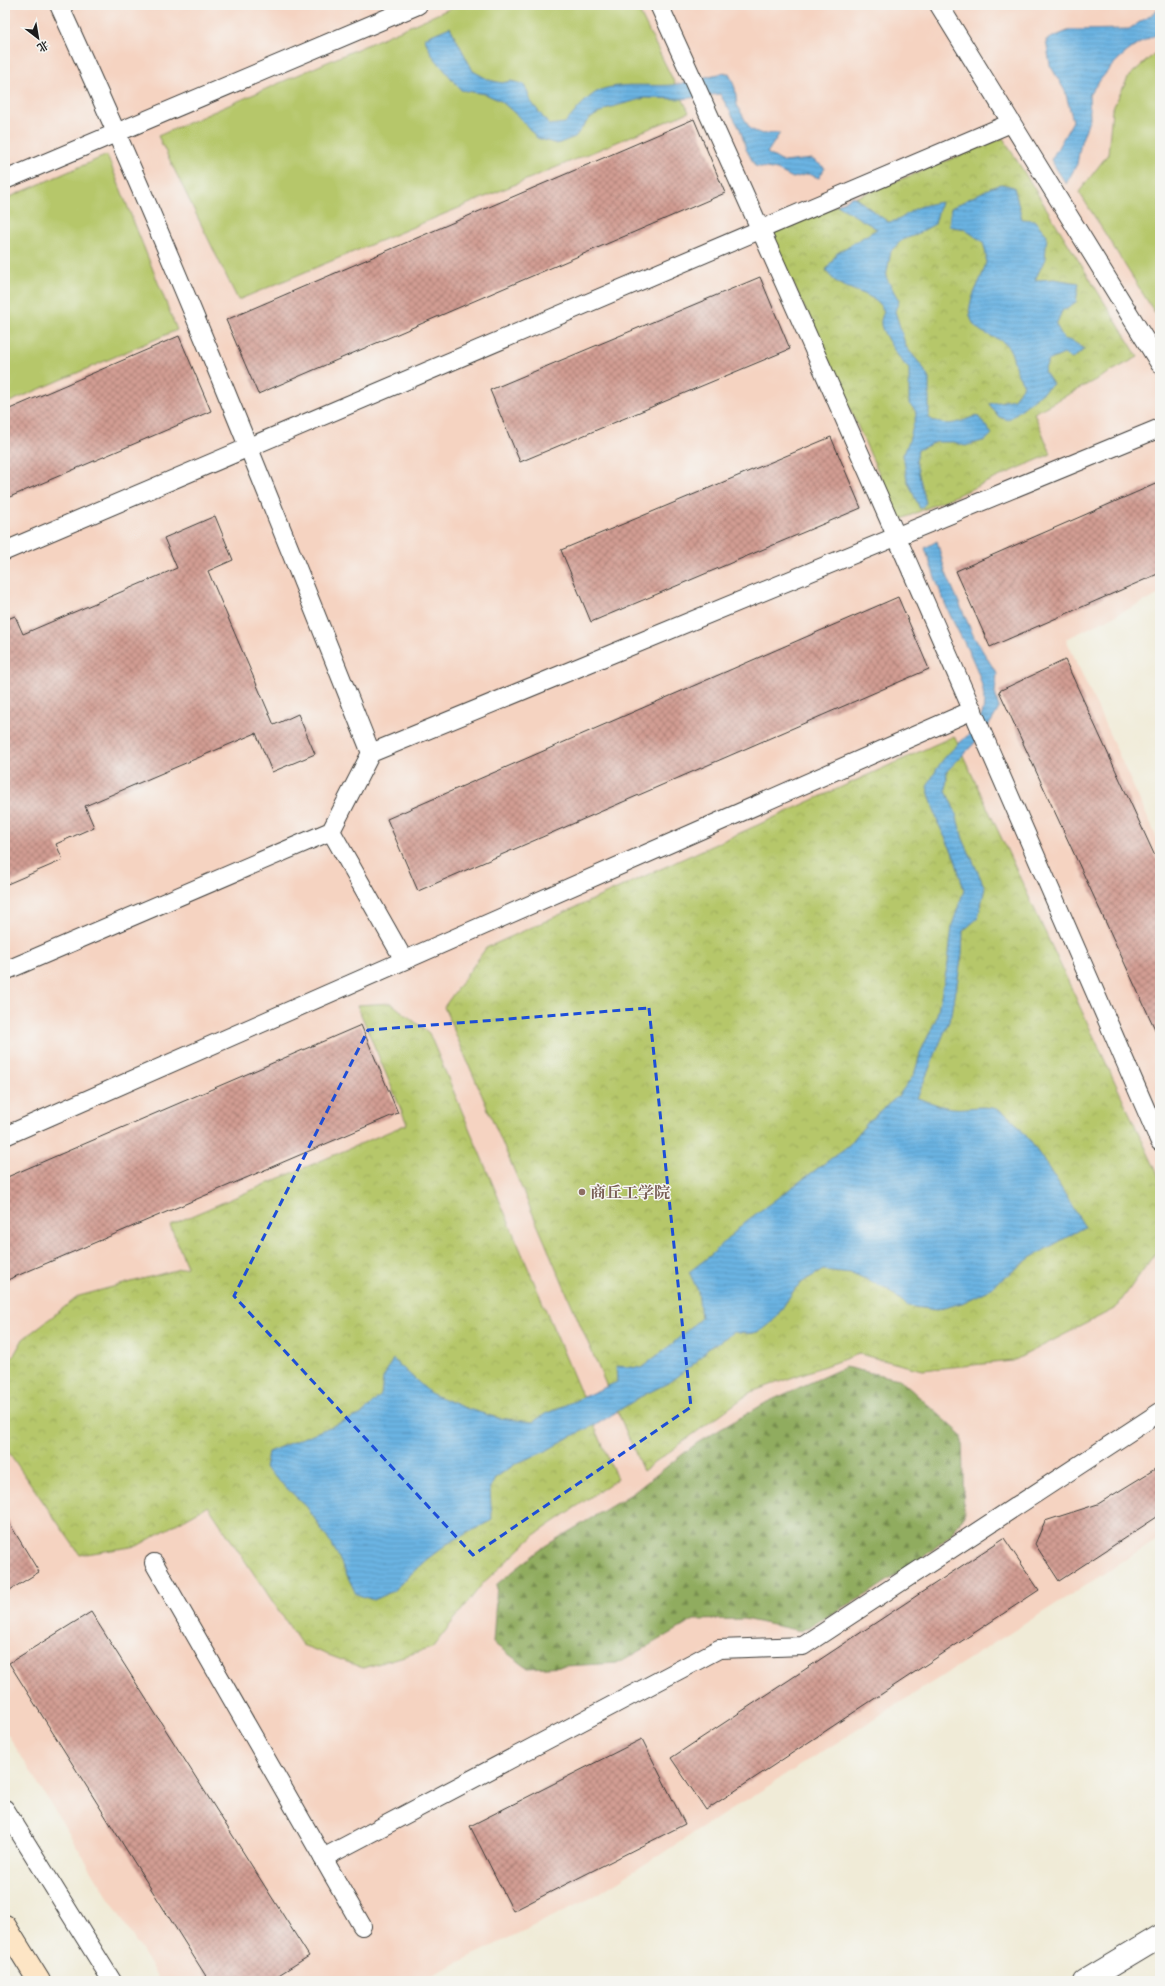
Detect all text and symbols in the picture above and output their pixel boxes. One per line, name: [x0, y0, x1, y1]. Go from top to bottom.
north arrow: [18, 18, 58, 58]
text: 北: [34, 37, 52, 56]
place label: 商丘工学院: [590, 1180, 670, 1204]
marker: 商丘工学院: [577, 1187, 587, 1197]

